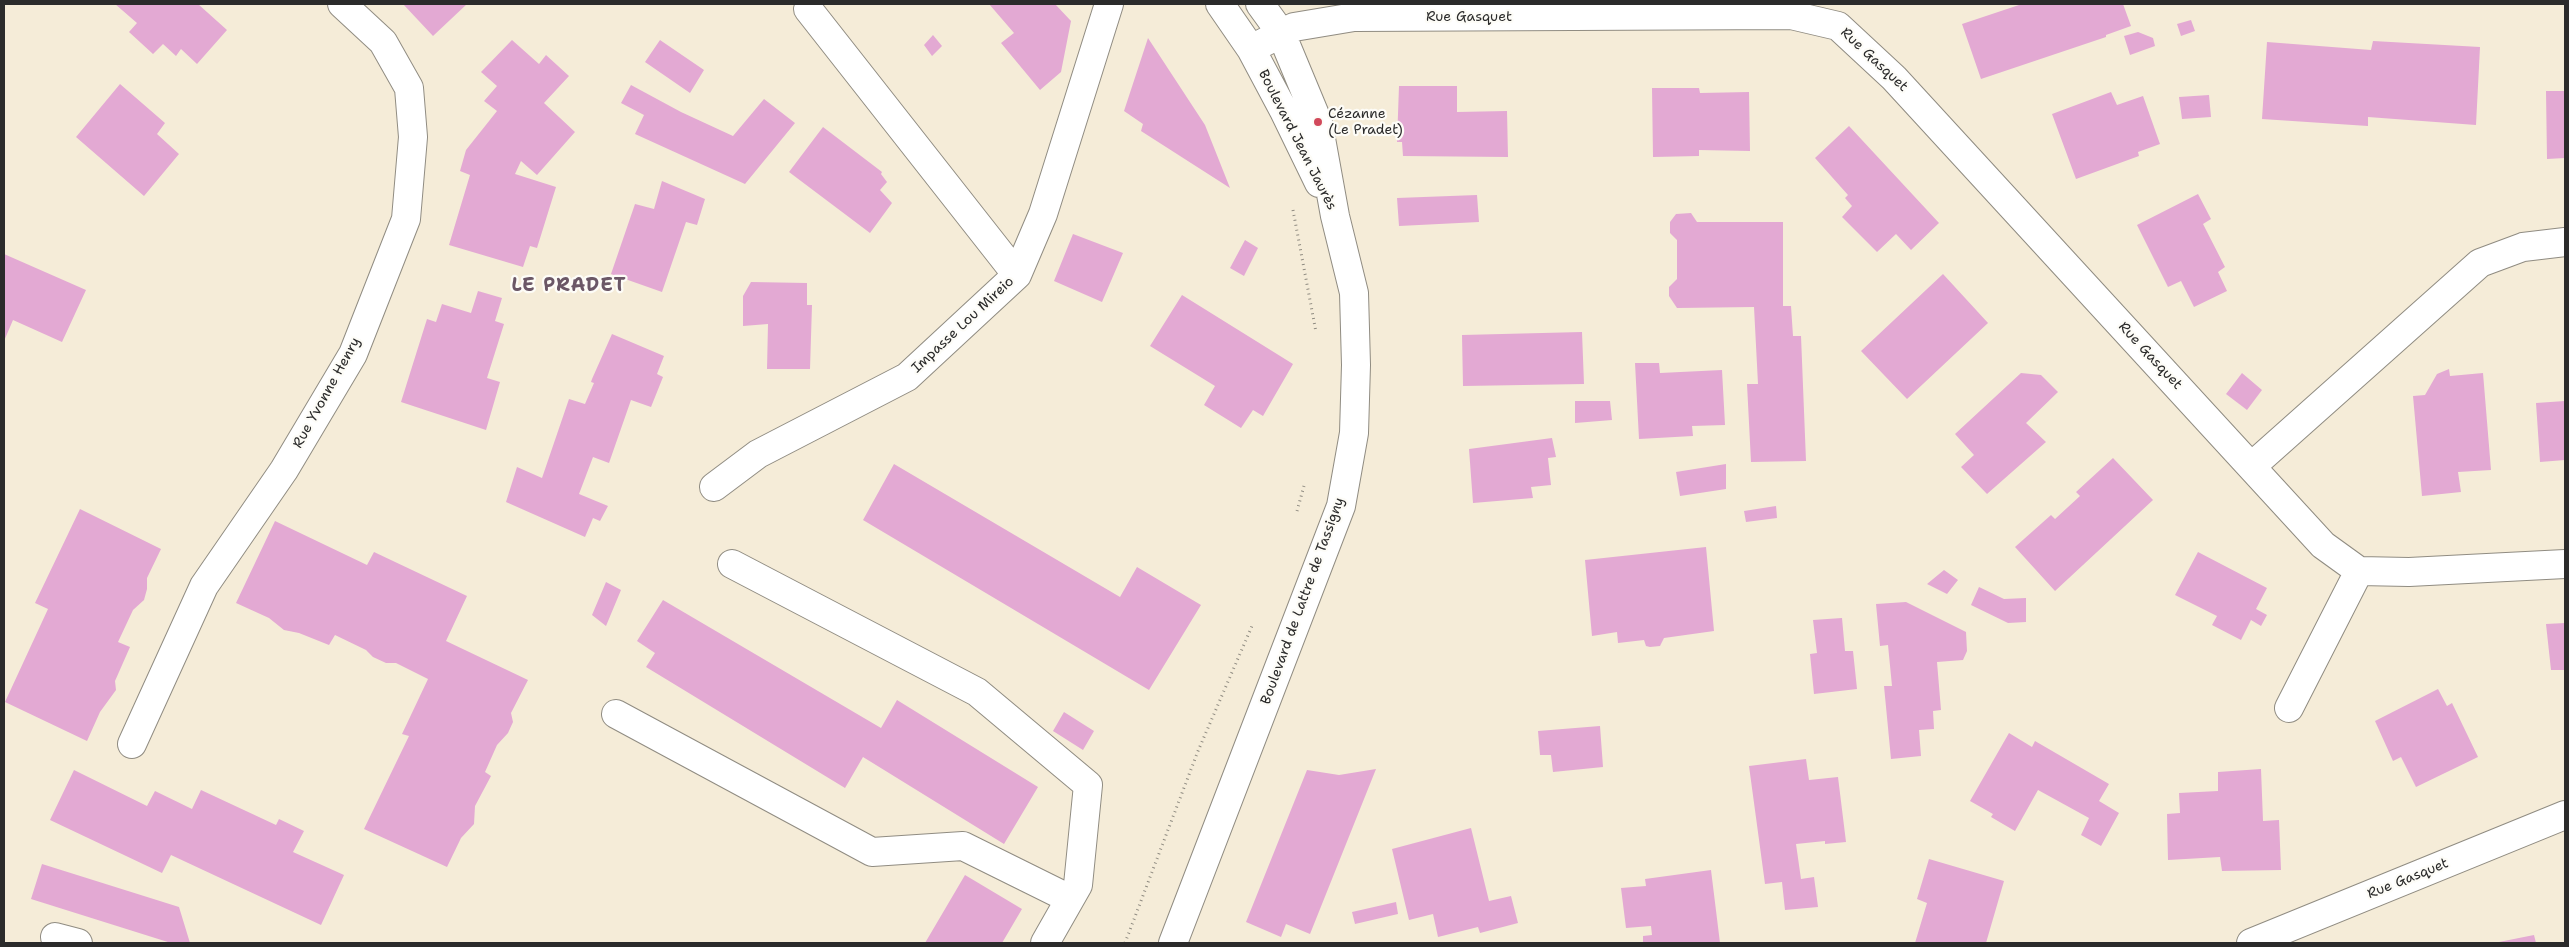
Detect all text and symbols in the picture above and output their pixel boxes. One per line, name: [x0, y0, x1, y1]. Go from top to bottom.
street label: Rue Gasquet: [1426, 9, 1512, 25]
street label: Rue Gasquet: [1837, 25, 1911, 95]
street label: Boulevard Jean Jaurès: [1254, 67, 1340, 213]
place label: Cézanne (Le Pradet): [1328, 106, 1403, 138]
marker: Cézanne (Le Pradet): [1312, 116, 1324, 128]
street label: Impasse Lou Mireio: [908, 273, 1018, 377]
district label: LE PRADET: [510, 275, 628, 297]
street label: Rue Gasquet: [2115, 319, 2185, 393]
street label: Rue Yvonne Henry: [290, 335, 364, 451]
street label: Boulevard de Lattre de Tassigny: [1258, 495, 1348, 707]
street label: Rue Gasquet: [2365, 855, 2451, 903]

